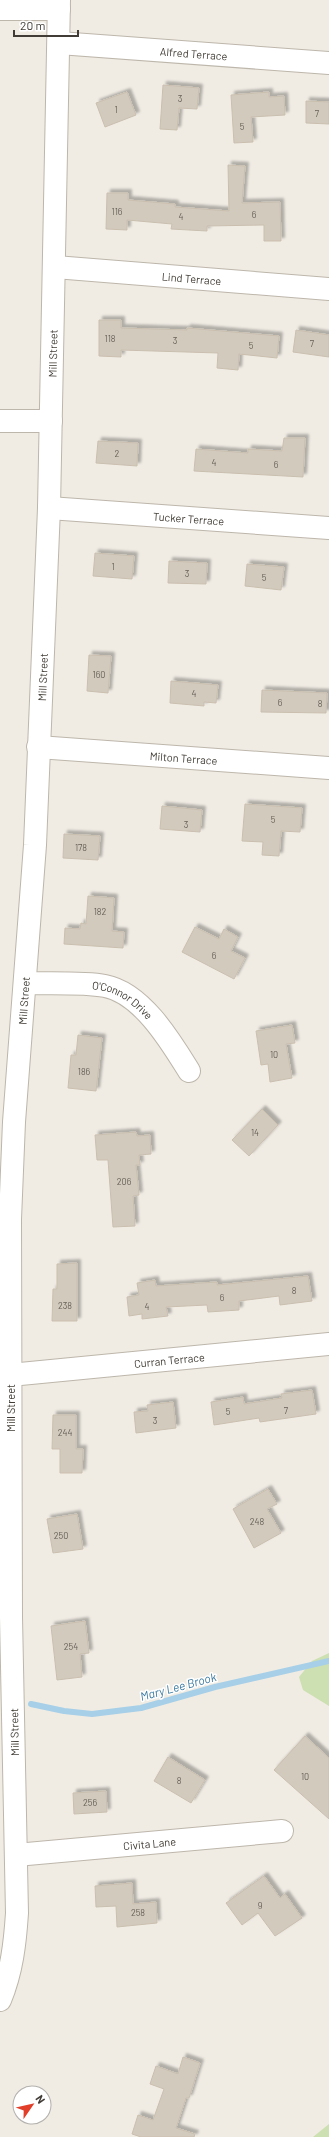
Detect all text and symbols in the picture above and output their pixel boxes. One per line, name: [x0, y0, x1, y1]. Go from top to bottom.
scale bar: [14, 12, 78, 38]
text: 20 m: [20, 18, 46, 32]
street label: Alfred Terrace: [159, 44, 228, 62]
house number: 3: [178, 93, 183, 104]
house number: 1: [114, 104, 118, 115]
house number: 7: [315, 108, 320, 119]
house number: 5: [240, 121, 245, 132]
house number: 116: [112, 206, 123, 217]
house number: 6: [252, 209, 257, 220]
house number: 4: [179, 211, 184, 222]
street label: Lind Terrace: [161, 269, 222, 287]
street label: Mill Street: [45, 329, 59, 377]
house number: 118: [104, 333, 116, 344]
house number: 3: [173, 335, 178, 346]
house number: 7: [310, 338, 315, 349]
house number: 5: [249, 340, 254, 351]
house number: 2: [115, 448, 120, 459]
house number: 4: [212, 457, 217, 468]
house number: 6: [274, 459, 279, 470]
street label: Tucker Terrace: [153, 509, 225, 527]
house number: 1: [111, 561, 115, 572]
house number: 3: [185, 568, 190, 579]
house number: 5: [262, 572, 267, 583]
street label: Mill Street: [34, 653, 49, 701]
house number: 160: [93, 669, 105, 680]
house number: 4: [192, 688, 197, 699]
house number: 6: [278, 697, 283, 708]
house number: 8: [318, 698, 323, 709]
street label: Milton Terrace: [149, 749, 218, 766]
house number: 5: [271, 814, 276, 825]
house number: 3: [184, 819, 189, 830]
house number: 178: [75, 842, 87, 853]
house number: 182: [94, 906, 107, 917]
house number: 6: [212, 950, 217, 961]
street label: Mill Street: [15, 976, 32, 1025]
street label: O'Connor Drive: [92, 978, 156, 1021]
house number: 10: [270, 1049, 278, 1060]
house number: 186: [78, 1066, 91, 1077]
house number: 14: [251, 1127, 259, 1138]
house number: 206: [117, 1176, 132, 1187]
house number: 8: [292, 1285, 297, 1296]
house number: 6: [220, 1292, 225, 1303]
house number: 238: [58, 1300, 72, 1311]
house number: 4: [145, 1301, 150, 1312]
street label: Curran Terrace: [133, 1350, 205, 1369]
street label: Mill Street: [4, 1384, 17, 1432]
house number: 7: [284, 1405, 289, 1416]
house number: 5: [226, 1406, 231, 1417]
house number: 3: [153, 1415, 158, 1426]
house number: 244: [58, 1427, 72, 1438]
house number: 248: [250, 1516, 265, 1527]
house number: 250: [54, 1530, 68, 1541]
house number: 254: [64, 1641, 78, 1652]
water label: Mary Lee Brook: [138, 1669, 218, 1703]
street label: Mill Street: [7, 1708, 21, 1756]
house number: 10: [301, 1771, 309, 1782]
house number: 8: [177, 1775, 182, 1786]
house number: 256: [83, 1797, 97, 1808]
street label: Civita Lane: [122, 1834, 177, 1852]
house number: 9: [258, 1900, 263, 1911]
house number: 258: [131, 1907, 145, 1918]
north arrow: [12, 2085, 52, 2125]
text: N: [33, 2092, 48, 2106]

